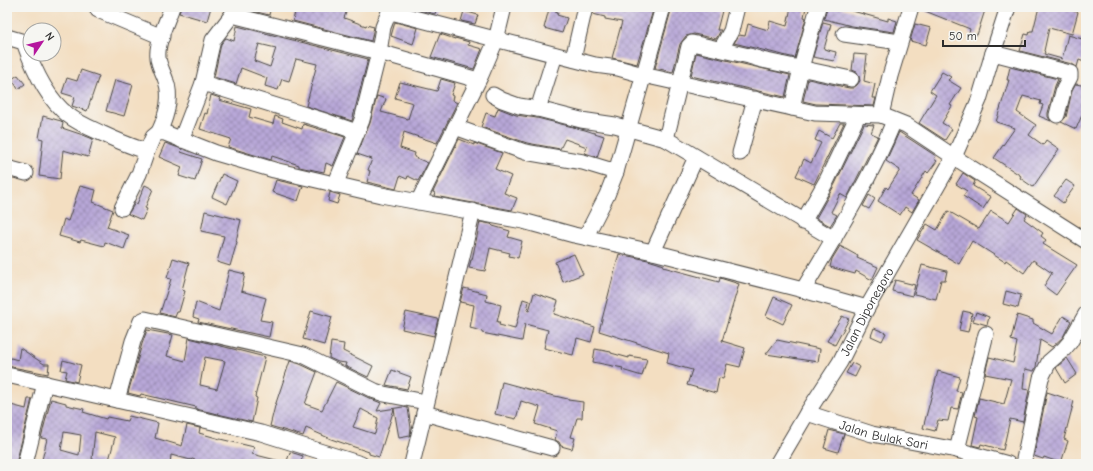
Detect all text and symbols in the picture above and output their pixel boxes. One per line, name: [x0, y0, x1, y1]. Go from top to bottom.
north arrow: [22, 22, 62, 62]
scale bar: [943, 22, 1025, 48]
text: 50 m: [949, 29, 977, 43]
text: N: [42, 30, 57, 43]
street label: Jalan Diponegoro: [837, 265, 896, 358]
street label: Jalan Bulak Sari: [838, 417, 929, 452]

